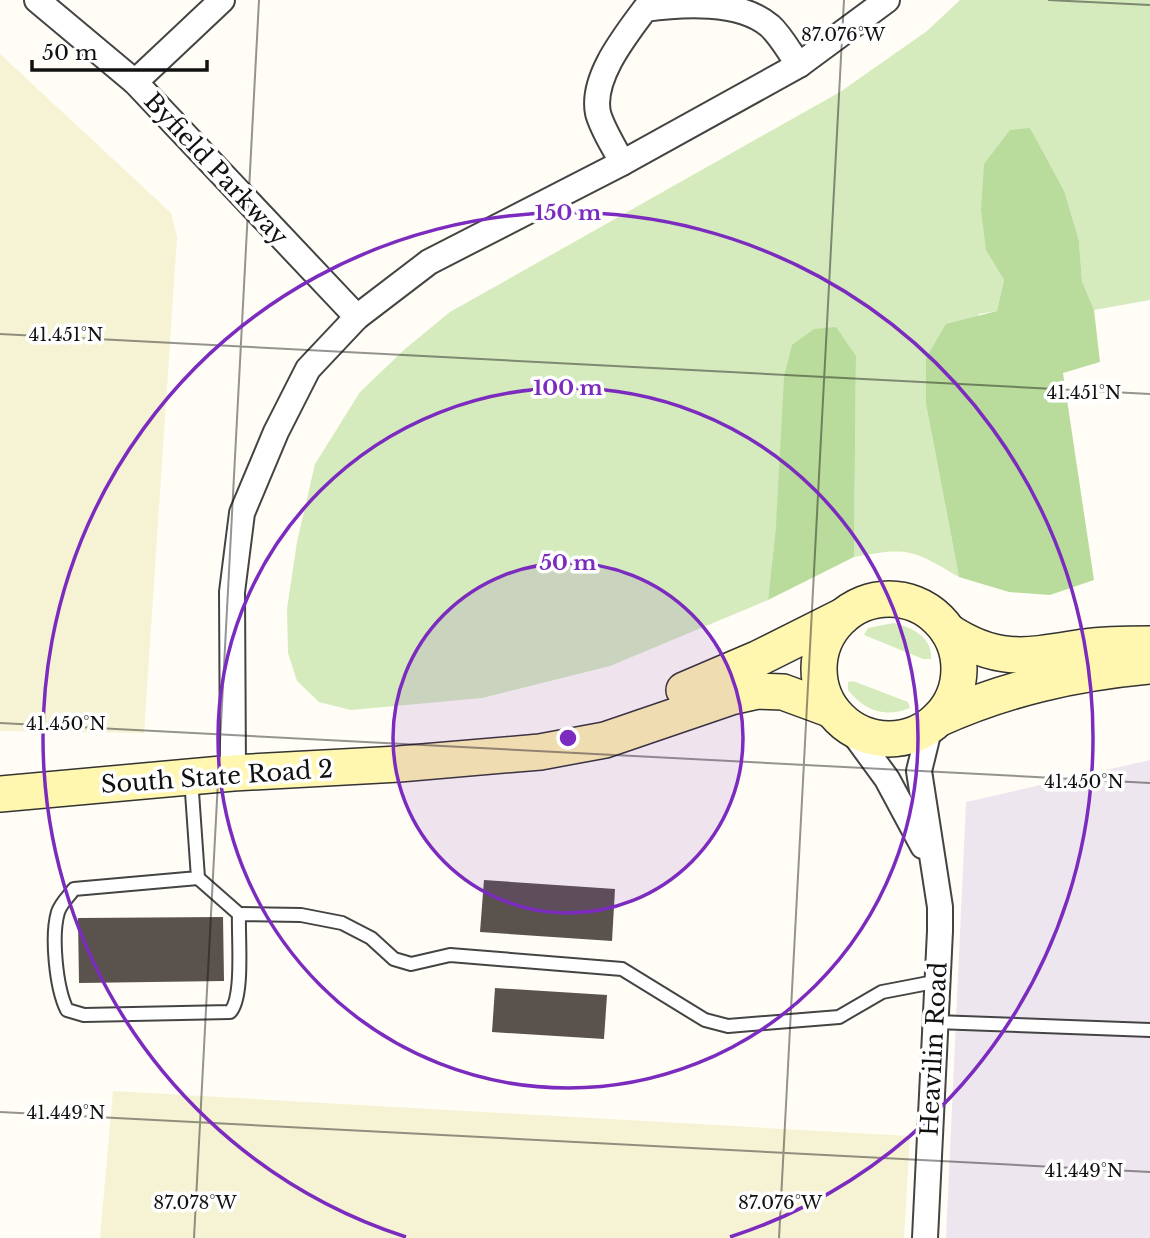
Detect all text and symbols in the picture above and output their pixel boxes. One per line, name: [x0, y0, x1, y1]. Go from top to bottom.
text: 87.076°W: [801, 24, 886, 46]
scale bar: [32, 28, 206, 72]
text: 50 m: [42, 40, 98, 66]
street label: Byfield Parkway: [138, 87, 295, 251]
text: 150 m: [535, 200, 601, 226]
text: 41.451°N: [29, 324, 103, 346]
text: 100 m: [533, 375, 603, 401]
text: 41.451°N: [1047, 382, 1121, 404]
text: 50 m: [539, 550, 597, 576]
text: 41.450°N: [26, 713, 106, 735]
centre of rings: [556, 726, 580, 750]
street label: South State Road 2: [100, 754, 334, 799]
text: 41.450°N: [1044, 771, 1124, 793]
street label: Heavilin Road: [914, 961, 953, 1137]
text: 41.449°N: [27, 1102, 105, 1124]
text: 41.449°N: [1045, 1160, 1123, 1182]
text: 87.078°W: [153, 1192, 238, 1214]
text: 87.076°W: [738, 1192, 823, 1214]

